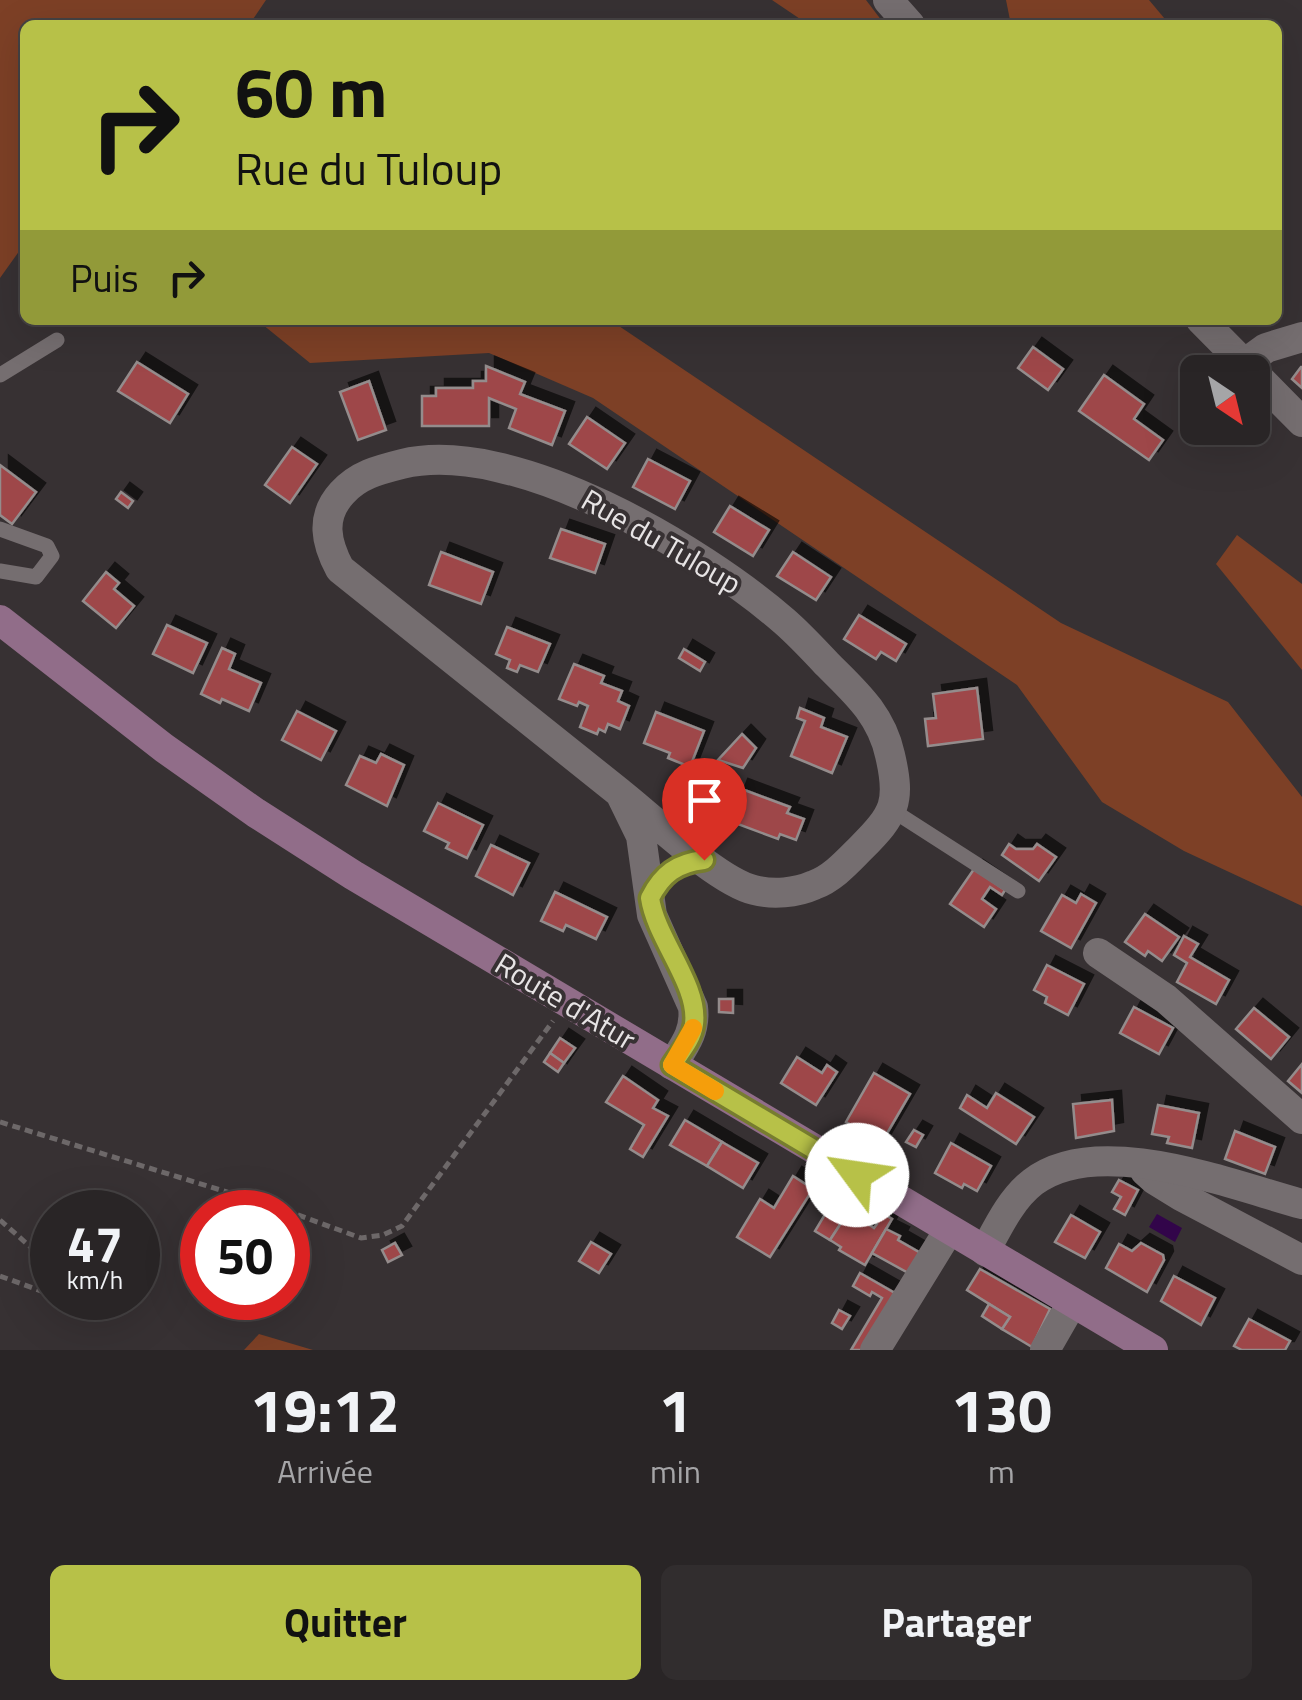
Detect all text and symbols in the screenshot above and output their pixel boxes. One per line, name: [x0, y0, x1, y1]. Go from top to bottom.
text: 60 m: [235, 38, 388, 144]
icon: right: [70, 60, 200, 190]
text: Rue du Tuloup: [235, 134, 502, 202]
text: Puis: [70, 249, 139, 307]
icon: right: [159, 250, 214, 305]
north arrow: [1180, 355, 1270, 445]
map controls: [1180, 355, 1270, 445]
street label: Rue du Tuloup: [573, 477, 750, 606]
pin: [662, 758, 747, 861]
icon: arrive: [677, 773, 732, 828]
street label: Route d'Atur: [486, 941, 645, 1061]
position arrow: [805, 1123, 909, 1227]
speed limit sign: 50: [180, 1190, 310, 1320]
text: 47: [67, 1205, 123, 1281]
text: km/h: [67, 1261, 123, 1299]
text: 19:12: [250, 1364, 400, 1455]
text: 1: [659, 1364, 692, 1455]
text: 130: [951, 1364, 1052, 1455]
text: Arrivée: [277, 1447, 373, 1495]
text: min: [650, 1447, 701, 1495]
text: m: [988, 1447, 1015, 1495]
button: Quitter: [50, 1565, 641, 1680]
button: Partager: [661, 1565, 1252, 1680]

